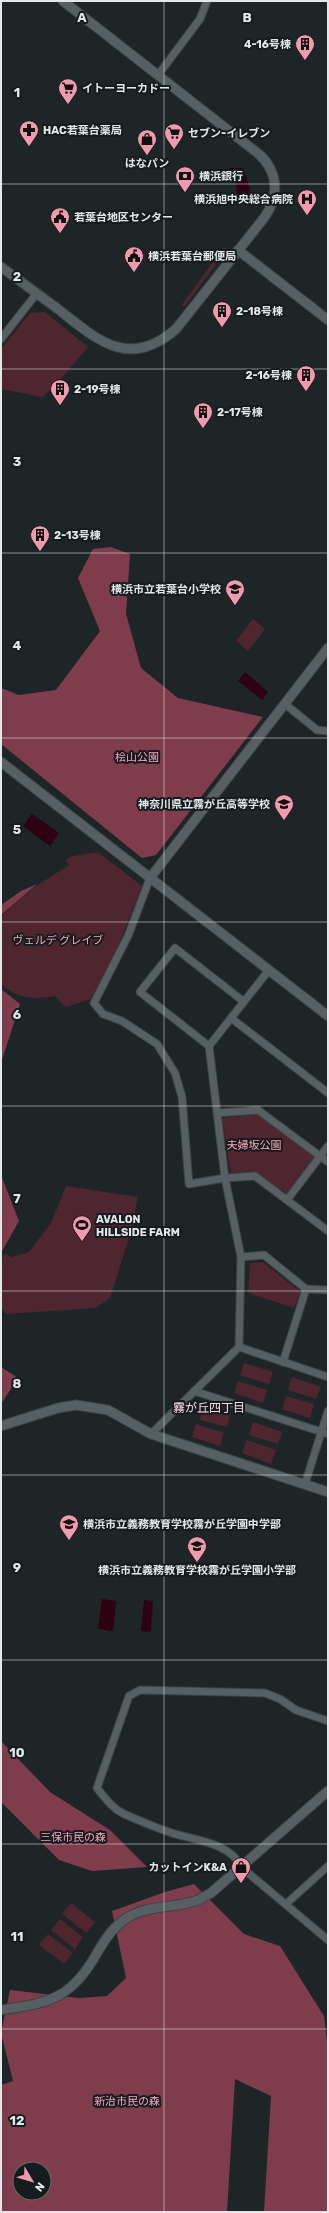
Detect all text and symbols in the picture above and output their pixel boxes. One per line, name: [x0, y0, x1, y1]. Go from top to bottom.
text: A: [77, 10, 87, 25]
text: B: [242, 10, 252, 25]
building icon: 4-16号棟: [294, 33, 316, 61]
place label: 4-16号棟: [244, 38, 291, 51]
supermarket icon: イトーヨーカドー: [57, 77, 79, 105]
place label: イトーヨーカドー: [82, 82, 170, 95]
text: 1: [14, 85, 20, 100]
pharmacy icon: HAC若葉台薬局: [18, 119, 40, 147]
supermarket icon: セブン-イレブン: [163, 122, 185, 150]
place label: HAC若葉台薬局: [43, 124, 122, 137]
place label: セブン-イレブン: [188, 127, 270, 140]
shop icon: はなパン: [136, 128, 158, 156]
place label: はなパン: [125, 157, 169, 170]
bank icon: 横浜銀行: [174, 165, 196, 193]
place label: 横浜銀行: [199, 170, 243, 183]
hospital icon: 横浜旭中央総合病院: [296, 188, 318, 216]
place label: 横浜旭中央総合病院: [194, 193, 293, 206]
public building icon: 若葉台地区センター: [49, 206, 71, 234]
place label: 若葉台地区センター: [74, 211, 173, 224]
public building icon: 横浜若葉台郵便局: [123, 245, 145, 273]
place label: 横浜若葉台郵便局: [148, 250, 236, 263]
text: 2: [13, 269, 21, 284]
building icon: 2-18号棟: [211, 300, 233, 328]
place label: 2-18号棟: [236, 305, 283, 318]
building icon: 2-16号棟: [295, 364, 317, 392]
place label: 2-16号棟: [245, 369, 292, 382]
building icon: 2-19号棟: [49, 378, 71, 406]
place label: 2-19号棟: [74, 383, 121, 396]
building icon: 2-17号棟: [192, 401, 214, 429]
place label: 2-17号棟: [217, 406, 263, 419]
text: 3: [13, 454, 22, 469]
building icon: 2-13号棟: [29, 524, 51, 552]
place label: 2-13号棟: [54, 529, 101, 542]
school or university icon: 横浜市立若葉台小学校: [224, 578, 246, 606]
place label: 横浜市立若葉台小学校: [111, 583, 221, 596]
text: 4: [13, 638, 22, 653]
park label: 桧山公園: [115, 751, 159, 764]
school or university icon: 神奈川県立霧が丘高等学校: [273, 793, 295, 821]
place label: 神奈川県立霧が丘高等学校: [138, 798, 270, 811]
text: 5: [13, 822, 21, 837]
park label: ヴェルデ グレイブ: [13, 934, 103, 947]
text: 6: [13, 1007, 22, 1022]
park label: 夫婦坂公園: [227, 1139, 282, 1152]
text: 7: [13, 1191, 21, 1206]
place label: AVALON HILLSIDE FARM: [96, 1213, 180, 1239]
sports icon: AVALON HILLSIDE FARM: [71, 1214, 93, 1242]
text: 8: [13, 1376, 22, 1391]
district label: 霧が丘四丁目: [173, 1401, 245, 1415]
school or university icon: 横浜市立義務教育学校霧が丘学園中学部: [58, 1513, 80, 1541]
place label: 横浜市立義務教育学校霧が丘学園中学部: [83, 1518, 281, 1531]
school or university icon: 横浜市立義務教育学校霧が丘学園小学部: [186, 1535, 208, 1563]
text: 9: [13, 1560, 21, 1575]
place label: 横浜市立義務教育学校霧が丘学園小学部: [98, 1564, 296, 1577]
text: 10: [9, 1745, 25, 1760]
park label: 三保市民の森: [40, 1831, 106, 1844]
shop icon: カットインK&A: [230, 1856, 252, 1884]
place label: カットインK&A: [149, 1861, 227, 1874]
text: 11: [11, 1929, 23, 1944]
park label: 新治市民の森: [94, 2095, 160, 2108]
text: 12: [10, 2113, 24, 2128]
north arrow: [12, 2161, 52, 2201]
text: N: [32, 2180, 47, 2194]

